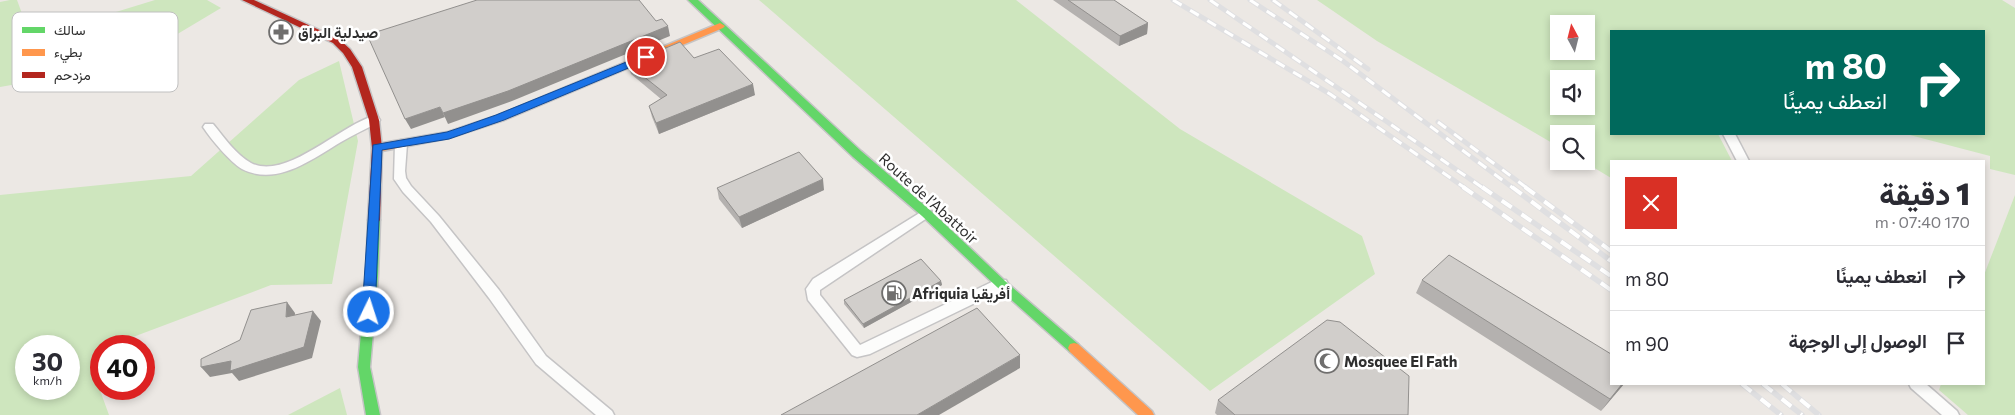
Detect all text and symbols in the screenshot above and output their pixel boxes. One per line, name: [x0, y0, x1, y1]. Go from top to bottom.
legend: [12, 12, 178, 92]
north arrow: [1550, 15, 1595, 60]
map controls: [1550, 15, 1595, 170]
pharmacy icon: صيدلية البراق: [268, 19, 294, 45]
text: سالك: [54, 21, 85, 38]
place label: صيدلية البراق: [298, 23, 378, 42]
pin: [625, 36, 667, 78]
text: بطيء: [54, 43, 82, 64]
icon: arrive: [632, 43, 660, 71]
text: 80 m: [1805, 43, 1887, 86]
icon: right: [1905, 50, 1970, 115]
text: مزدحم: [54, 66, 91, 84]
button: sound: [1550, 70, 1595, 115]
text: انعطف يمينًا: [1783, 87, 1887, 114]
button: search: [1550, 125, 1595, 170]
street label: Route de l’Abattoir: [876, 149, 982, 247]
text: 1 دقيقة: [1879, 174, 1970, 211]
button: close: [1625, 177, 1677, 229]
text: 170 m · 07:40: [1875, 212, 1970, 231]
text: انعطف يمينًا: [1836, 264, 1927, 287]
icon: right: [1942, 264, 1970, 292]
text: 80 m: [1625, 267, 1669, 290]
fuel station icon: Afriquia أفريقيا: [881, 280, 907, 306]
place label: Afriquia أفريقيا: [912, 284, 1010, 303]
position arrow: [342, 285, 394, 337]
text: الوصول إلى الوجهة: [1788, 329, 1927, 352]
icon: arrive: [1942, 329, 1970, 357]
text: 90 m: [1625, 332, 1669, 355]
speed limit sign: 40: [90, 335, 155, 400]
text: 30: [32, 346, 63, 376]
mosque icon: Mosquee El Fath: [1314, 348, 1340, 374]
place label: Mosquee El Fath: [1344, 352, 1457, 370]
text: km/h: [33, 373, 62, 387]

